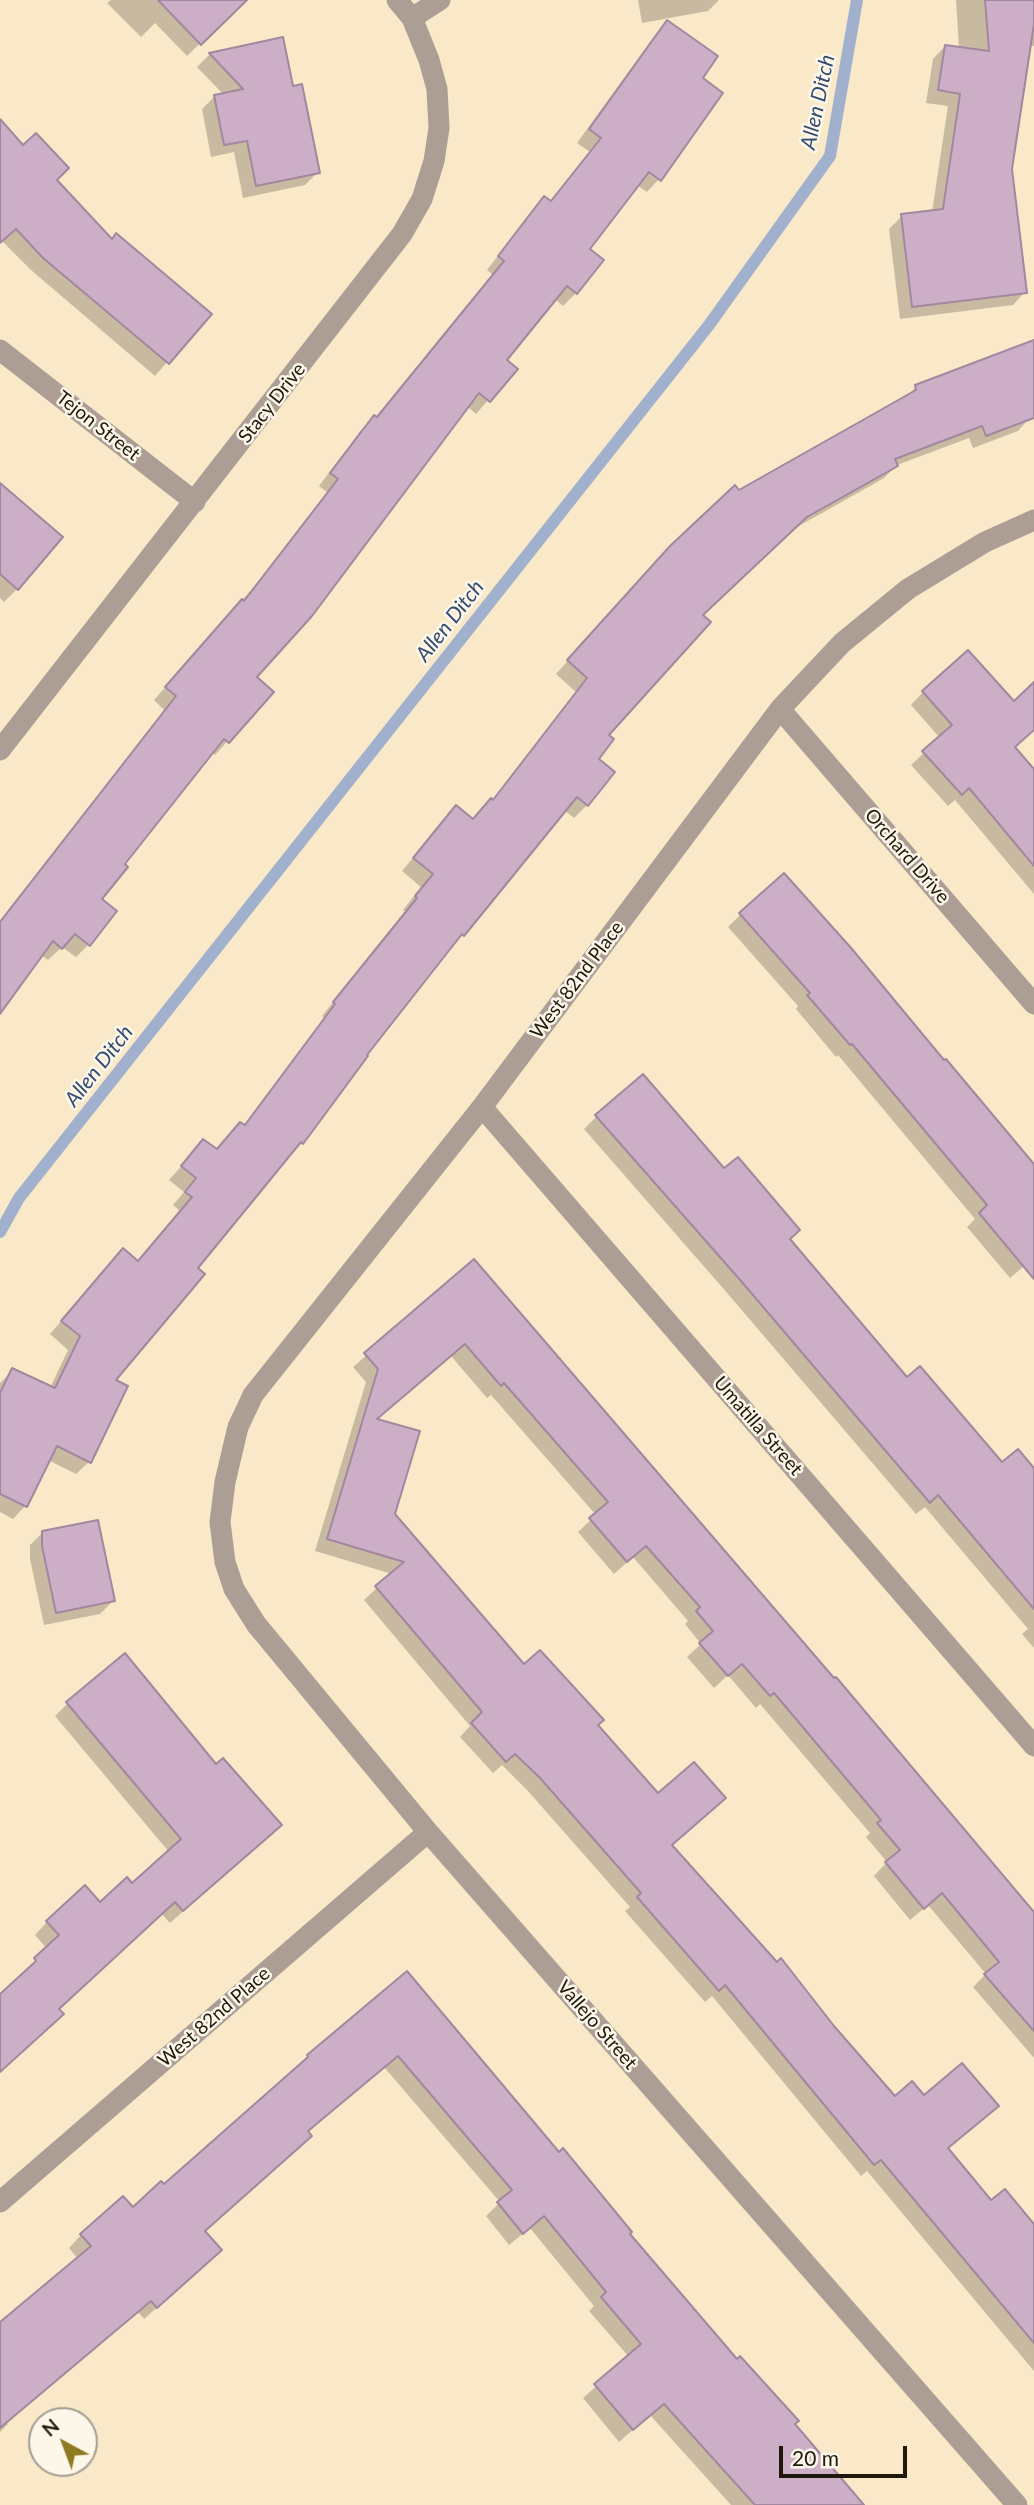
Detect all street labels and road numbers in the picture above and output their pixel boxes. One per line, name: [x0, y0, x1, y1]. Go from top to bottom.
street label: Stacy Drive: [234, 358, 310, 448]
street label: Tejon Street: [52, 386, 144, 466]
street label: Orchard Drive: [860, 804, 954, 908]
street label: West 82nd Place: [525, 917, 629, 1043]
street label: Umatilla Street: [709, 1372, 807, 1480]
street label: West 82nd Place: [153, 1962, 275, 2072]
street label: Vallejo Street: [552, 1976, 642, 2074]

